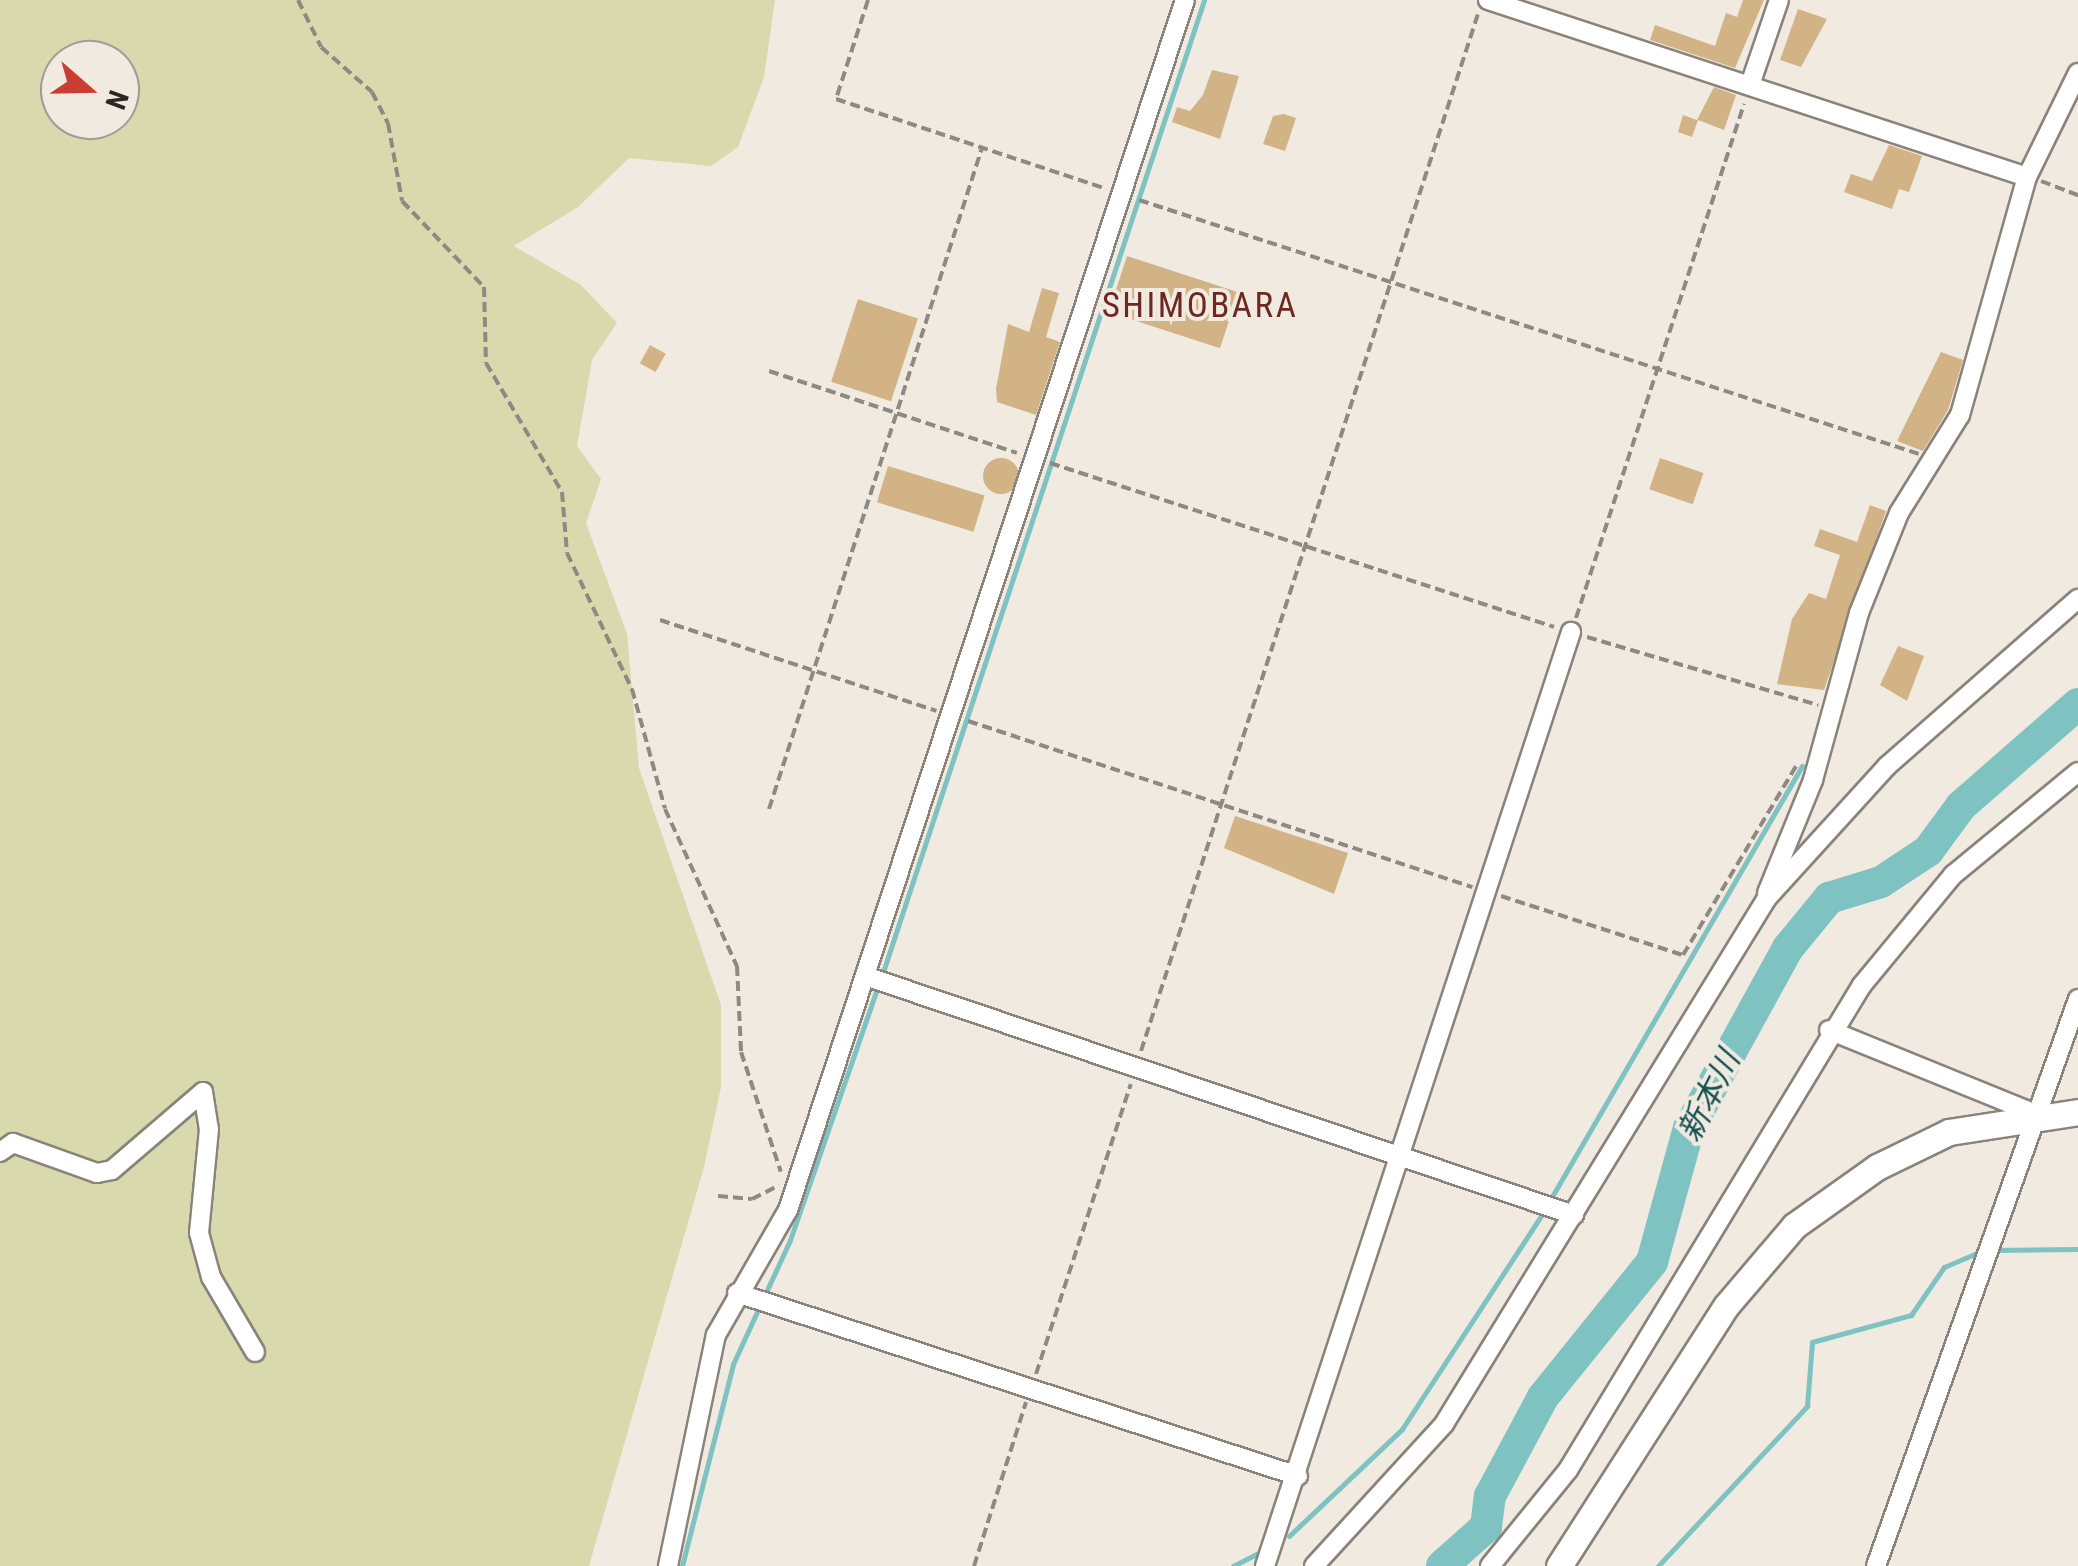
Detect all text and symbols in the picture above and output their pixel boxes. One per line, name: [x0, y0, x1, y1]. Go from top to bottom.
north arrow: [40, 40, 140, 140]
text: N: [98, 86, 135, 113]
district label: SHIMOBARA: [1102, 285, 1298, 327]
water label: 新本川: [1670, 1045, 1748, 1147]

